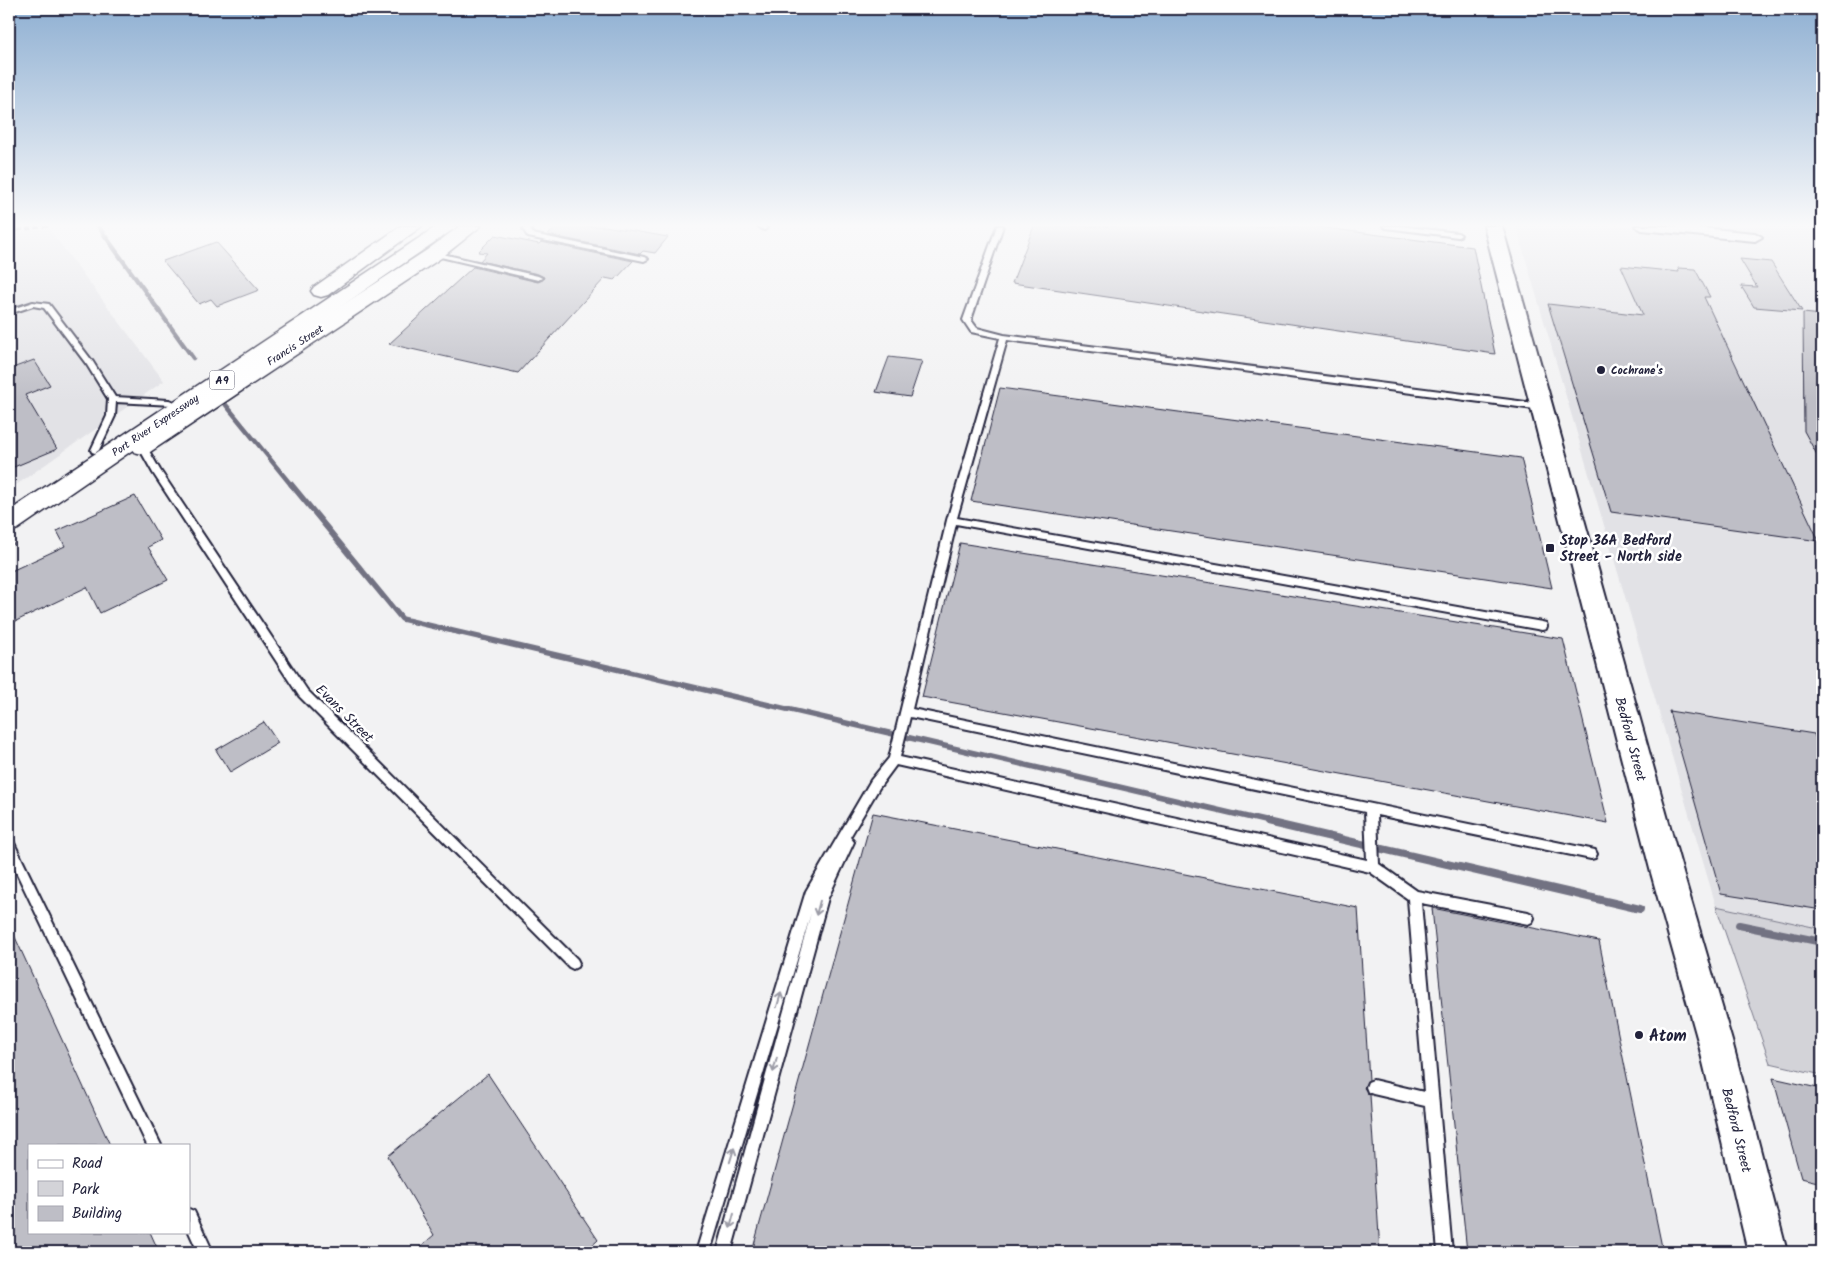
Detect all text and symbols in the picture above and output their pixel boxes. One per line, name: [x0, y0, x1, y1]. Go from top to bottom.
street label: Francis Street: [263, 320, 328, 371]
place label: Cochrane's: [1611, 362, 1664, 380]
marker: Cochrane's: [1595, 364, 1607, 376]
road number: A9: [210, 370, 234, 390]
street label: Port River Expressway: [108, 389, 204, 462]
place label: Stop 36A Bedford Street - North side: [1560, 530, 1682, 568]
marker: Stop 36A Bedford Street - North side: [1544, 542, 1556, 554]
street label: Evans Street: [310, 679, 379, 748]
street label: Bedford Street: [1608, 695, 1652, 784]
one-way arrow: [813, 899, 823, 915]
one-way arrow: [774, 992, 784, 1008]
place label: Atom: [1649, 1024, 1687, 1049]
marker: Atom: [1633, 1029, 1645, 1041]
one-way arrow: [770, 1056, 780, 1072]
street label: Bedford Street: [1715, 1086, 1757, 1175]
legend: [28, 1144, 190, 1234]
one-way arrow: [727, 1148, 737, 1164]
text: Road: [72, 1152, 103, 1176]
text: Park: [72, 1178, 100, 1202]
text: Building: [72, 1202, 122, 1226]
one-way arrow: [727, 1213, 737, 1229]

